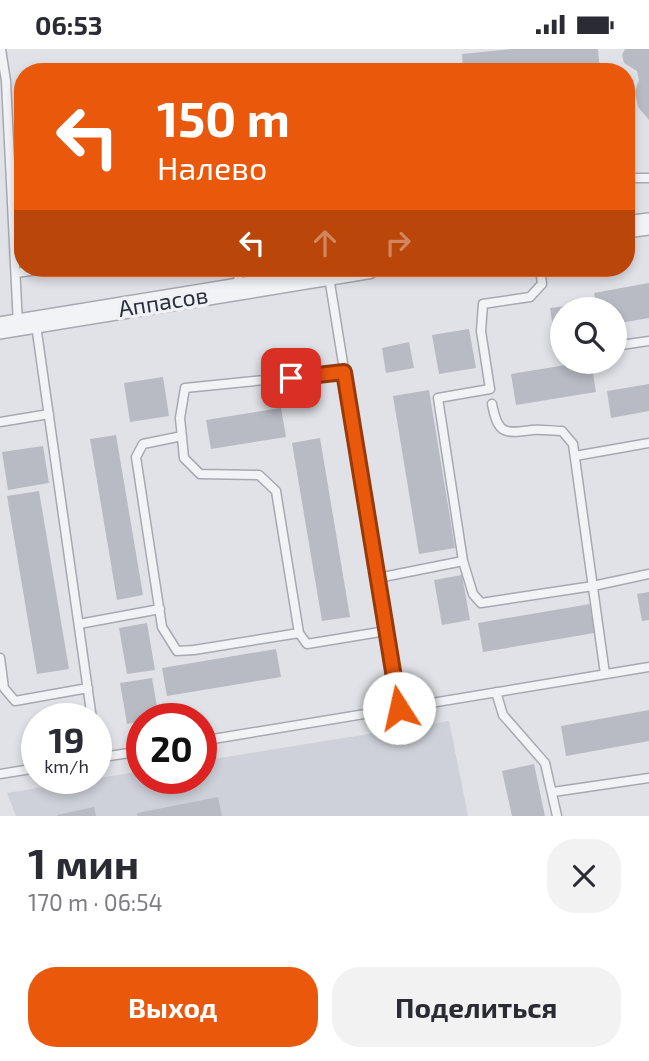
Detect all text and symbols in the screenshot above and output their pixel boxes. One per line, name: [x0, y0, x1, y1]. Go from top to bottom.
text: 06:53: [35, 9, 103, 40]
text: 150 m: [157, 88, 290, 147]
icon: left: [42, 91, 133, 182]
text: Налево: [157, 148, 267, 186]
icon: left: [233, 224, 271, 262]
icon: ahead: [306, 224, 344, 262]
icon: right: [379, 224, 417, 262]
street label: Аппасов: [116, 280, 210, 322]
map controls: [550, 297, 627, 374]
button: search: [550, 297, 627, 374]
pin: [261, 348, 321, 408]
icon: arrive: [272, 359, 310, 397]
position arrow: [362, 671, 436, 745]
speed limit sign: 20: [126, 703, 217, 794]
text: 19: [49, 718, 84, 760]
text: km/h: [44, 755, 89, 777]
text: 1 мин: [28, 837, 139, 887]
button: close: [547, 839, 621, 913]
text: 170 m · 06:54: [28, 888, 163, 916]
button: Выход: [28, 967, 318, 1047]
button: Поделиться: [332, 967, 621, 1047]

